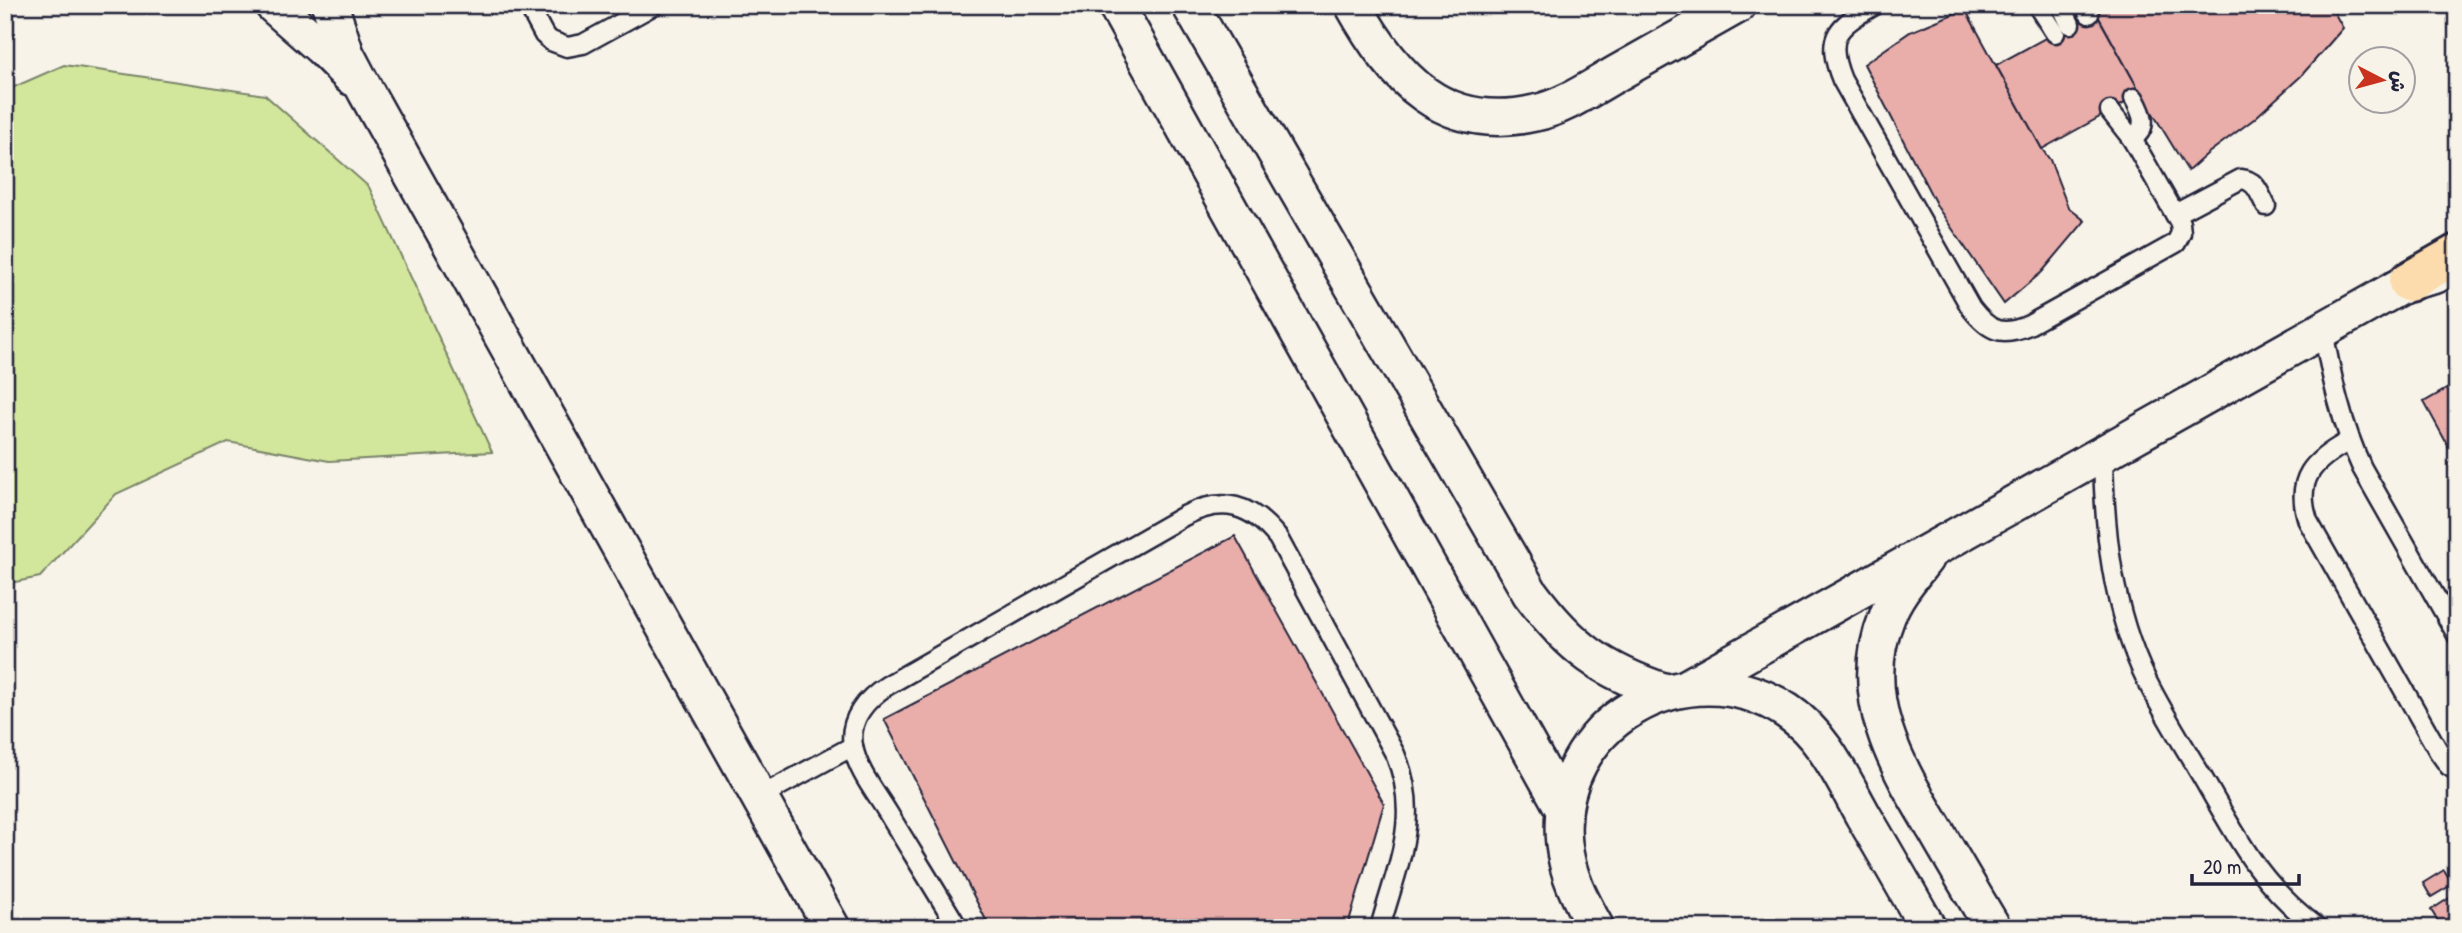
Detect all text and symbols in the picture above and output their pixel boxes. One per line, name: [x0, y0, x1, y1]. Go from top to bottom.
north arrow: [2346, 46, 2416, 116]
text: ش: [2385, 70, 2413, 94]
scale bar: [2192, 842, 2299, 886]
text: 20 m: [2203, 852, 2241, 881]

